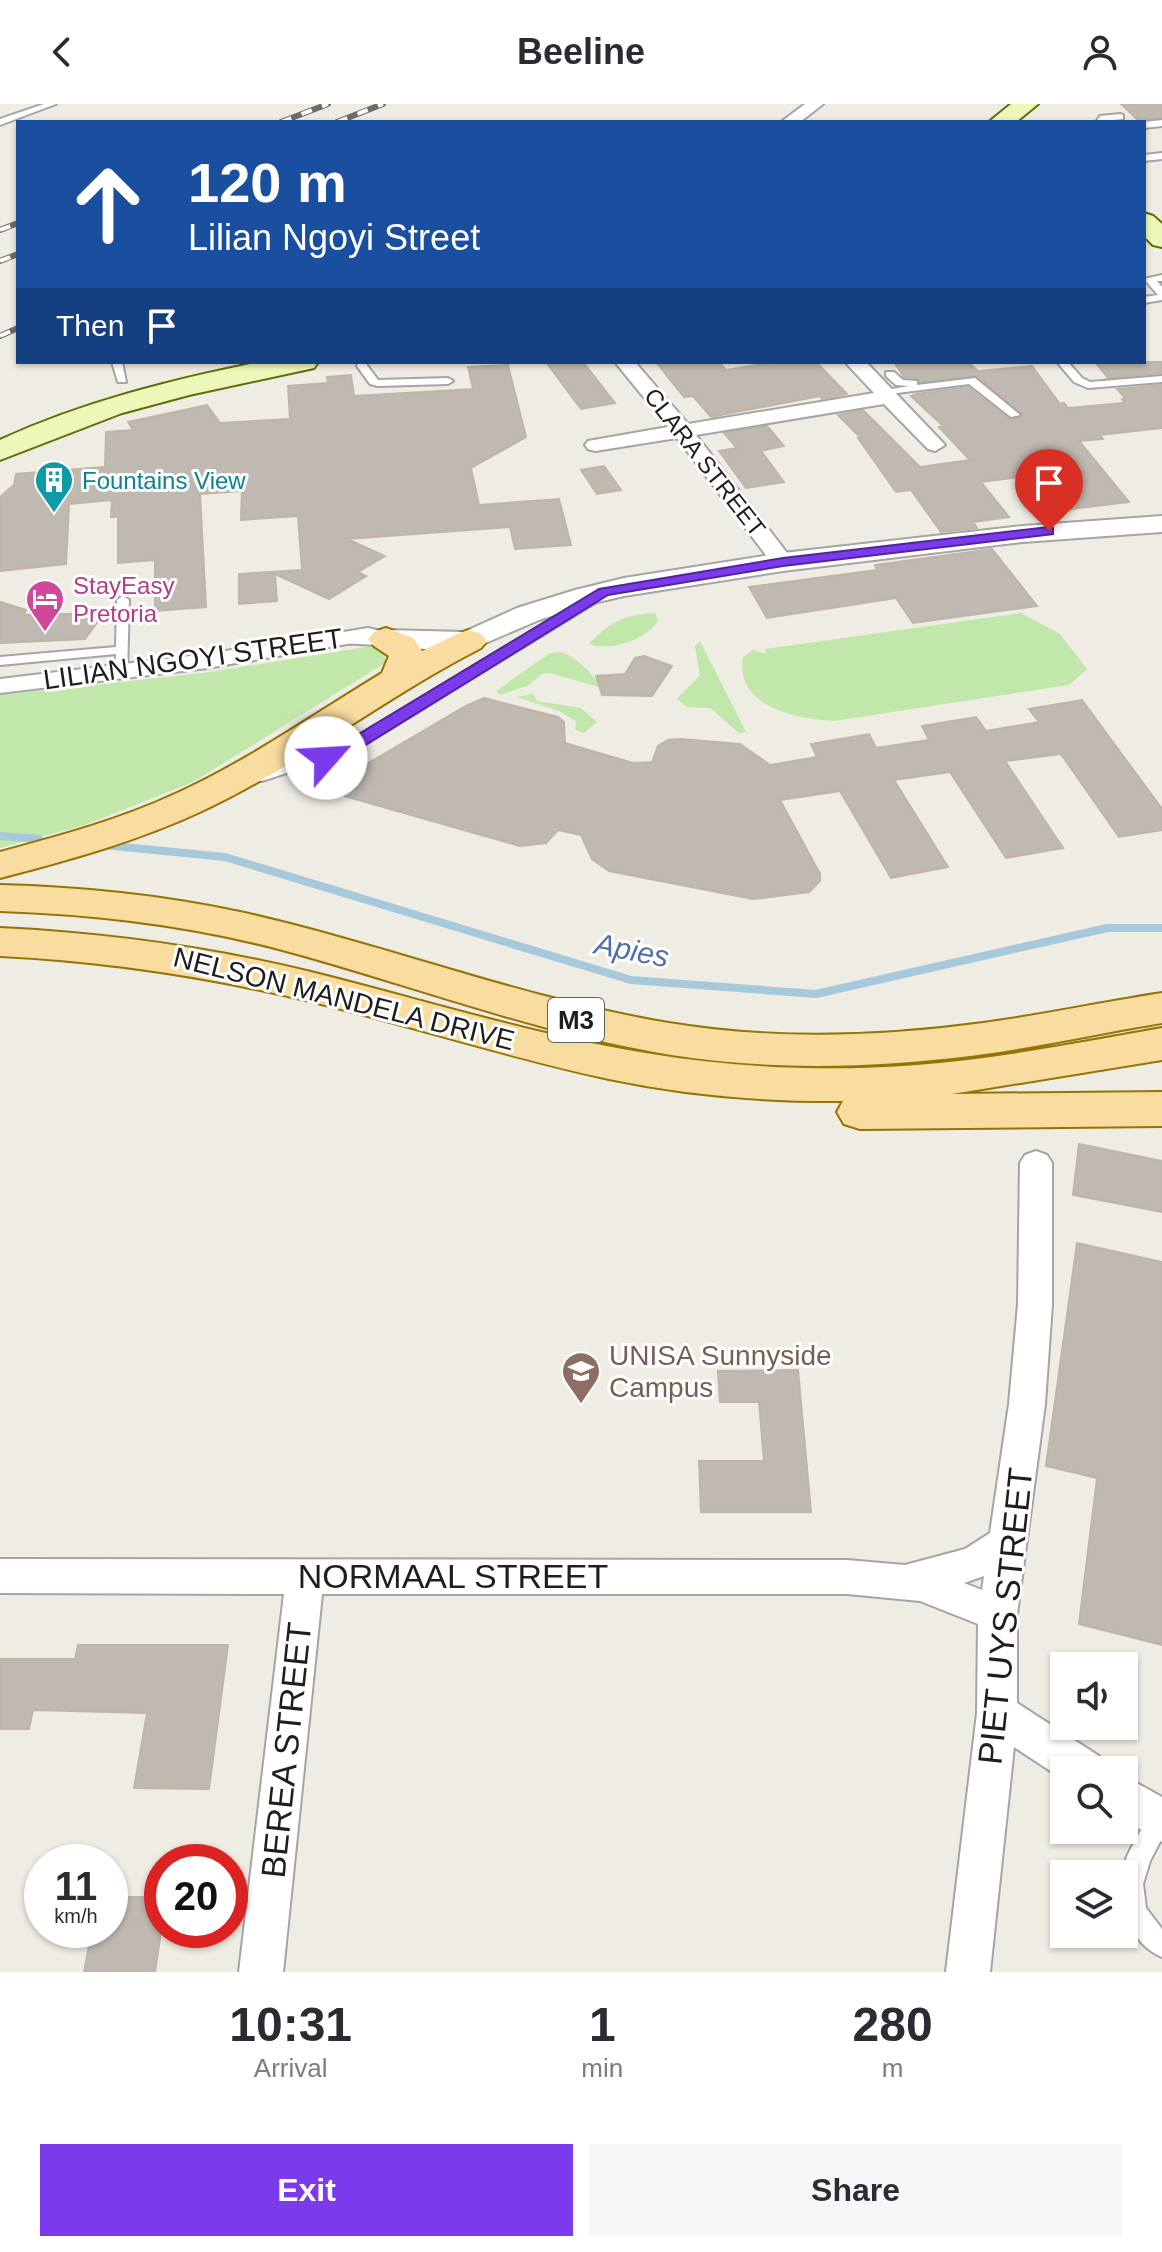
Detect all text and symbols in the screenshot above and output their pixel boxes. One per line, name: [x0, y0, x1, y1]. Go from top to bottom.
icon: back: [40, 30, 84, 74]
icon: person: [1078, 30, 1122, 74]
text: Beeline: [517, 31, 645, 72]
text: 120 m: [188, 151, 347, 214]
icon: ahead: [56, 152, 160, 256]
text: Lilian Ngoyi Street: [188, 217, 480, 258]
icon: arrive: [140, 304, 184, 348]
text: Then: [56, 309, 124, 342]
street label: CLARA STREET: [639, 383, 771, 542]
pin: [1015, 449, 1083, 531]
building icon: Fountains View: [33, 459, 75, 514]
icon: arrive: [1027, 461, 1071, 505]
place label: Fountains View: [82, 467, 246, 494]
place label: StayEasy Pretoria: [73, 572, 174, 627]
hotel icon: StayEasy Pretoria: [24, 578, 66, 633]
street label: LILIAN NGOYI STREET: [41, 623, 345, 695]
position arrow: [284, 716, 368, 800]
water label: Apies: [590, 926, 672, 973]
street label: NELSON MANDELA DRIVE: [170, 942, 518, 1056]
road number: M3: [548, 998, 604, 1042]
place label: UNISA Sunnyside Campus: [609, 1340, 832, 1403]
school or university icon: UNISA Sunnyside Campus: [560, 1350, 602, 1405]
street label: PIET UYS STREET: [971, 1466, 1039, 1766]
street label: NORMAAL STREET: [298, 1557, 608, 1595]
street label: BEREA STREET: [254, 1620, 318, 1880]
map controls: [1050, 1652, 1138, 1948]
button: sound: [1050, 1652, 1138, 1740]
button: search: [1050, 1756, 1138, 1844]
speed limit sign: 20: [144, 1844, 248, 1948]
button: layers: [1050, 1860, 1138, 1948]
text: 11: [55, 1864, 97, 1908]
text: km/h: [54, 1905, 98, 1927]
text: 10:31: [229, 1998, 352, 2051]
text: 1: [589, 1998, 616, 2051]
text: 280: [853, 1998, 933, 2051]
text: Arrival: [254, 2053, 328, 2083]
text: min: [581, 2053, 623, 2083]
text: m: [882, 2053, 903, 2083]
button: Exit: [40, 2144, 573, 2236]
button: Share: [589, 2144, 1122, 2236]

